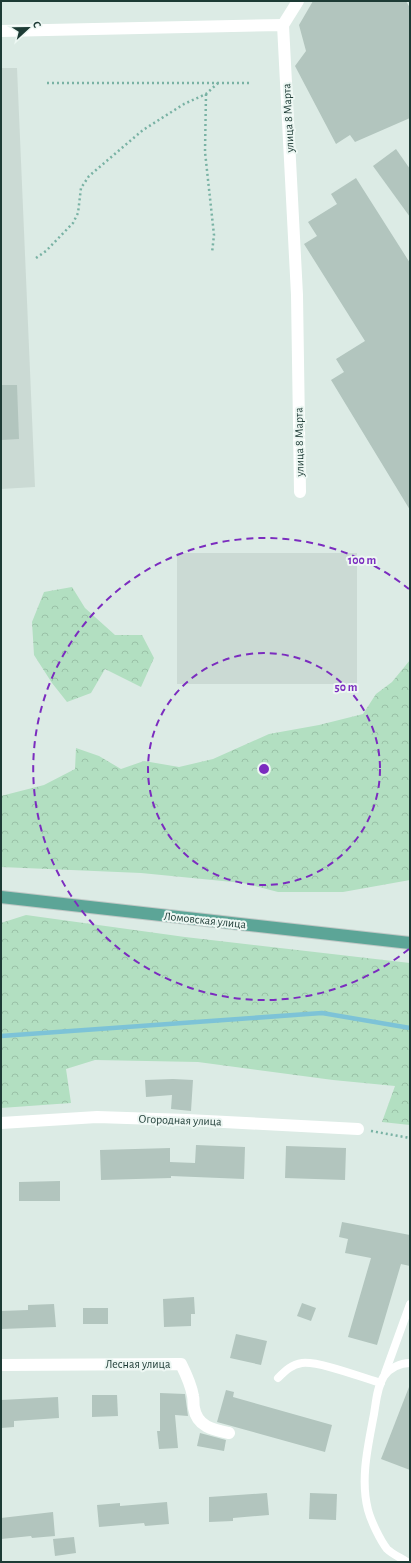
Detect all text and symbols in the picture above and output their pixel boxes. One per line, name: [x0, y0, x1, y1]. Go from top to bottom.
north arrow: [8, 8, 48, 48]
text: С: [31, 20, 43, 29]
street label: улица 8 Марта: [280, 83, 297, 154]
street label: улица 8 Марта: [292, 407, 307, 478]
text: 100 m: [348, 554, 376, 566]
text: 50 m: [335, 681, 358, 693]
centre of rings: [257, 762, 271, 776]
street label: Ломовская улица: [163, 910, 247, 931]
street label: Огородная улица: [138, 1113, 222, 1128]
street label: Лесная улица: [105, 1358, 171, 1371]

